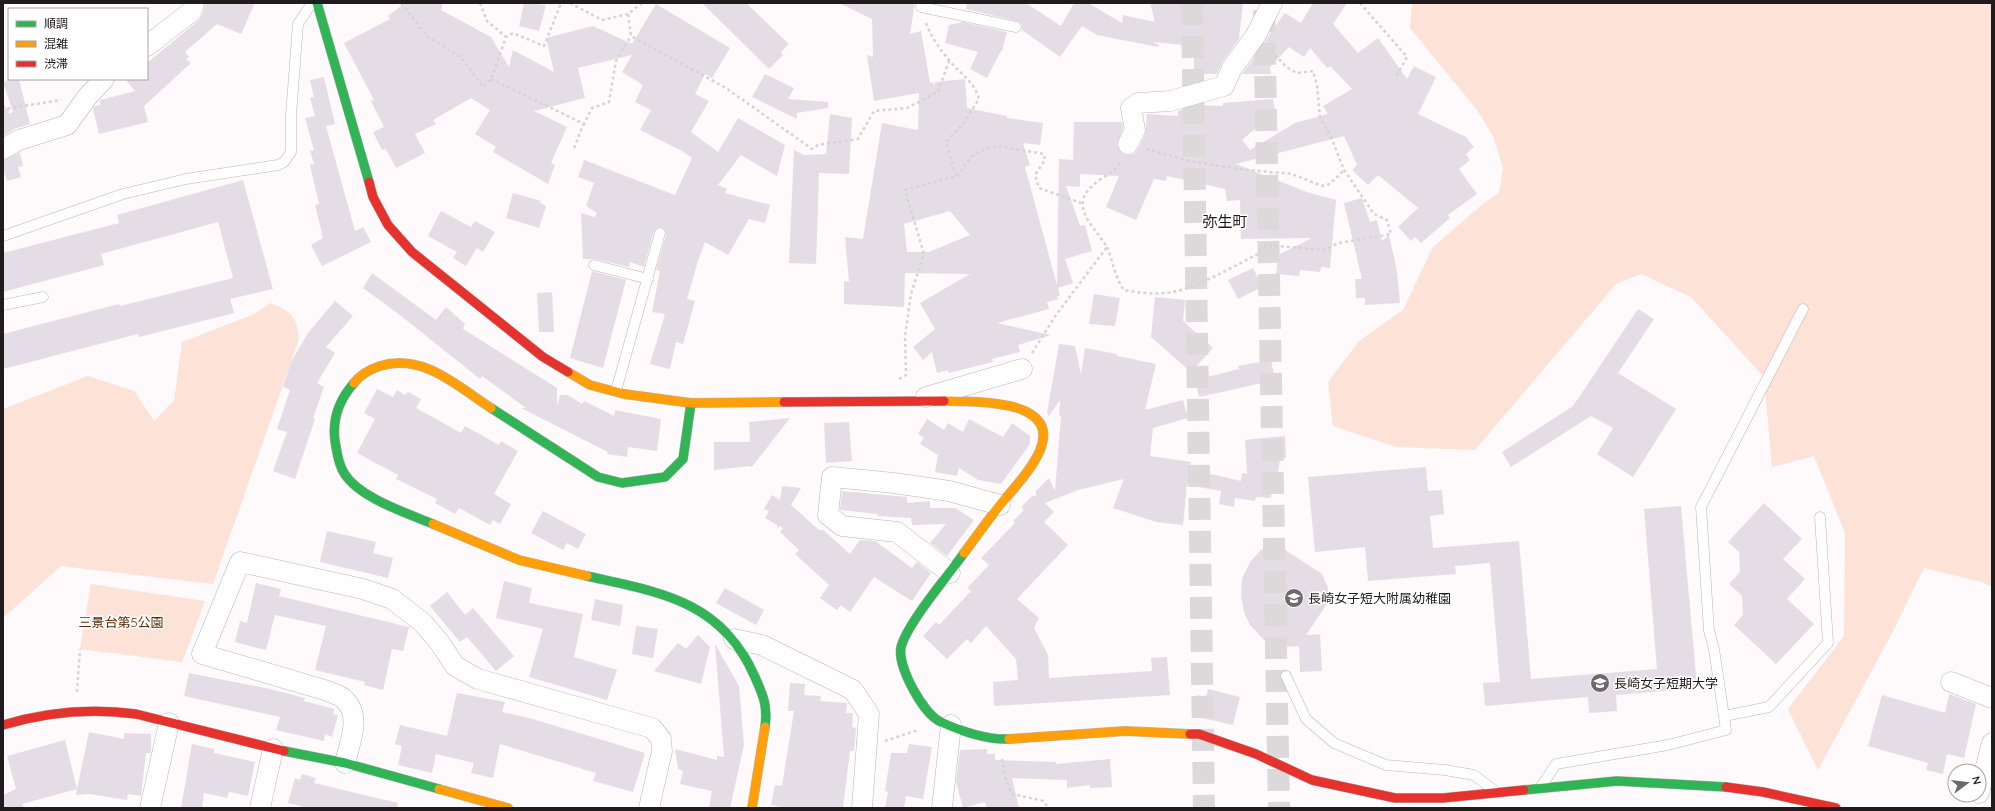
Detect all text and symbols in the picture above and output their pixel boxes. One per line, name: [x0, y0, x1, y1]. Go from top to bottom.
legend: [8, 8, 148, 80]
text: 順調: [44, 16, 68, 31]
text: 混雑: [44, 36, 68, 51]
text: 渋滞: [44, 56, 68, 71]
district label: 弥生町: [1202, 212, 1248, 231]
school or university icon: 長崎女子短大附属幼稚園: [1283, 587, 1305, 609]
place label: 長崎女子短大附属幼稚園: [1308, 590, 1451, 606]
park label: 三景台第5公園: [78, 614, 164, 630]
school or university icon: 長崎女子短期大学: [1589, 672, 1611, 694]
place label: 長崎女子短期大学: [1614, 675, 1718, 691]
north arrow: [1947, 763, 1987, 803]
text: N: [1969, 775, 1984, 786]

